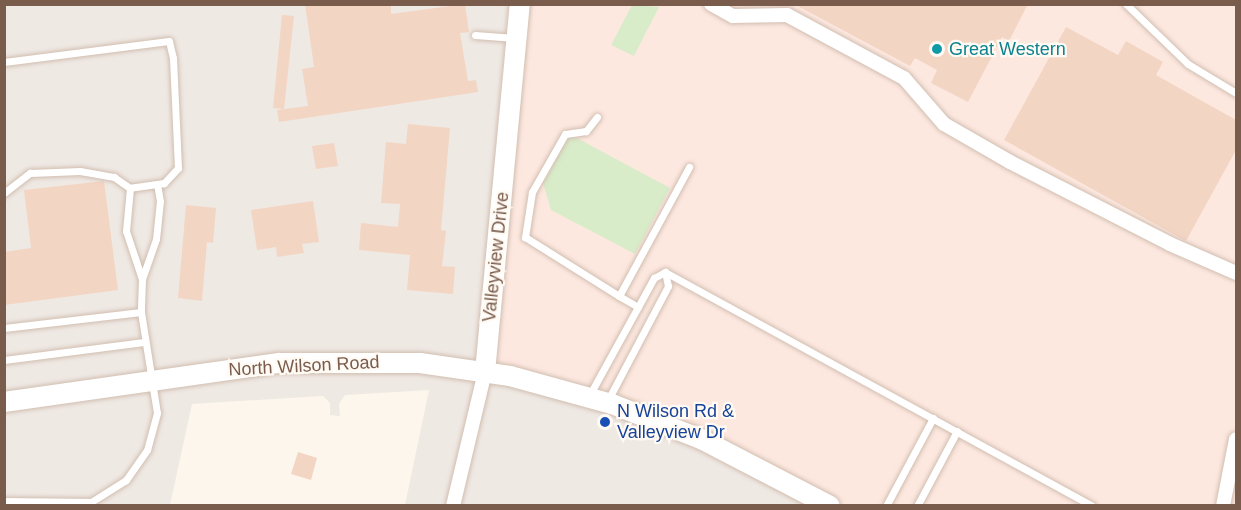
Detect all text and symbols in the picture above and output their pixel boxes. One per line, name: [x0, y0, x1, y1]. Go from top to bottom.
place label: Great Western: [949, 38, 1066, 60]
marker: Great Western: [930, 42, 944, 56]
street label: Valleyview Drive: [478, 191, 514, 323]
street label: North Wilson Road: [228, 351, 380, 381]
place label: N Wilson Rd & Valleyview Dr: [617, 401, 734, 444]
marker: N Wilson Rd & Valleyview Dr: [598, 415, 612, 429]

